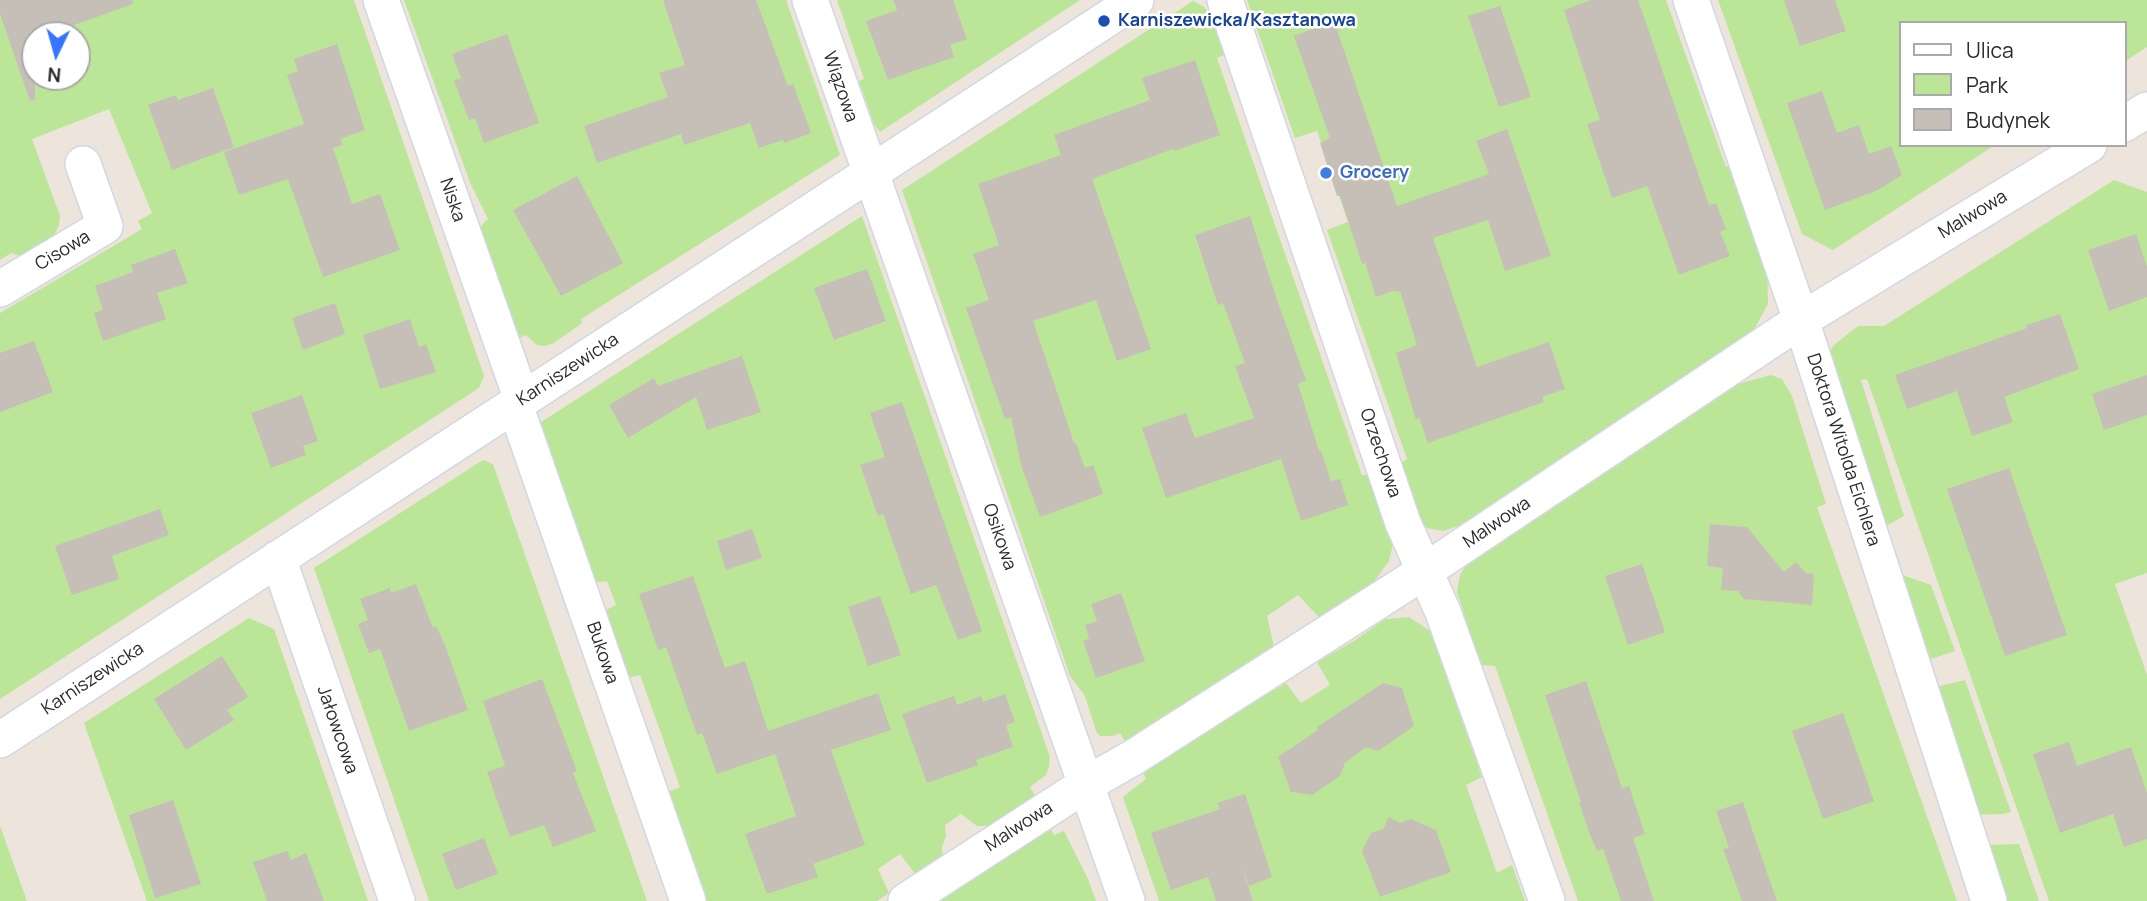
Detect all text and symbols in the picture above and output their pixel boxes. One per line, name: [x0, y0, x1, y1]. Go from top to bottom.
place label: Karniszewicka/Kasztanowa: [1118, 10, 1356, 32]
marker: Karniszewicka/Kasztanowa: [1096, 13, 1112, 29]
north arrow: [21, 21, 91, 91]
legend: [1898, 21, 2126, 147]
text: Ulica: [1966, 36, 2014, 64]
street label: Wiązowa: [818, 49, 862, 125]
text: N: [46, 61, 62, 88]
text: Park: [1966, 71, 2008, 99]
text: Budynek: [1966, 106, 2050, 134]
place label: Grocery: [1340, 162, 1409, 184]
marker: Grocery: [1318, 165, 1334, 181]
street label: Niska: [434, 175, 470, 225]
street label: Malwowa: [1935, 186, 2011, 244]
street label: Cisowa: [32, 226, 94, 276]
street label: Karniszewicka: [513, 329, 623, 411]
street label: Doktora Witolda Eichlera: [1802, 351, 1884, 549]
street label: Orzechowa: [1355, 405, 1405, 501]
street label: Malwowa: [1459, 493, 1535, 553]
street label: Osikowa: [978, 501, 1020, 573]
street label: Bukowa: [581, 619, 623, 687]
street label: Karniszewicka: [38, 638, 148, 720]
street label: Jałowcowa: [312, 683, 362, 777]
street label: Malwowa: [981, 797, 1057, 857]

